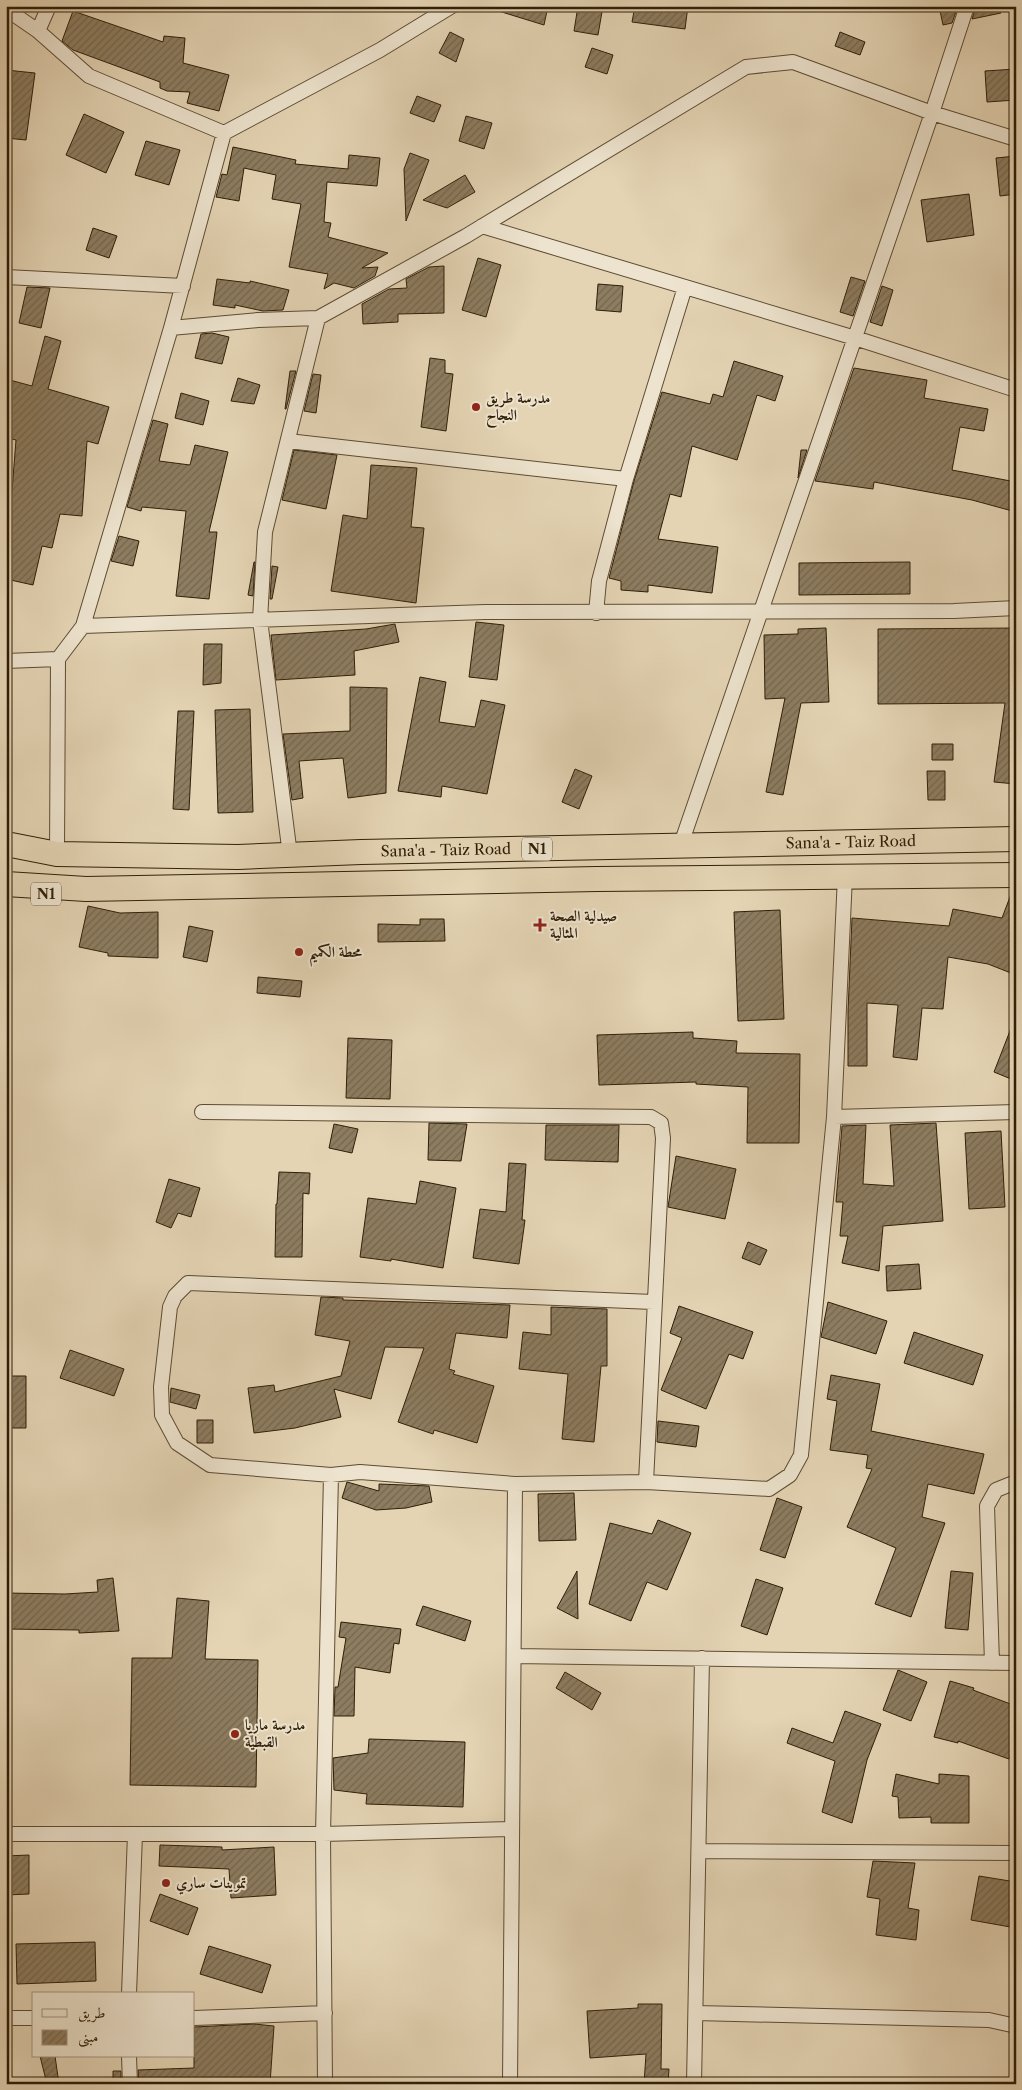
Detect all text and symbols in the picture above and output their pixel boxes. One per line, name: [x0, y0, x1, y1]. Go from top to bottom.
place label: مدرسة طريق النجاح: [486, 388, 550, 429]
marker: مدرسة طريق النجاح: [470, 401, 482, 413]
street label: Sana'a - Taiz Road: [785, 831, 916, 853]
road number: N1: [522, 838, 552, 861]
street label: Sana'a - Taiz Road: [381, 839, 511, 861]
road number: N1: [31, 882, 61, 906]
place label: صيدلية الصحة المثالية: [550, 906, 617, 942]
marker: صيدلية الصحة المثالية: [534, 919, 546, 931]
place label: محطة الكميم: [309, 942, 363, 967]
marker: محطة الكميم: [293, 946, 305, 958]
place label: مدرسة ماريا القبطية: [245, 1715, 305, 1751]
marker: مدرسة ماريا القبطية: [229, 1728, 241, 1740]
place label: تموينات ساري: [176, 1873, 246, 1895]
marker: تموينات ساري: [160, 1877, 172, 1889]
legend: [32, 1992, 195, 2058]
text: طريق: [78, 2003, 105, 2023]
text: مبنى: [78, 2027, 98, 2048]

